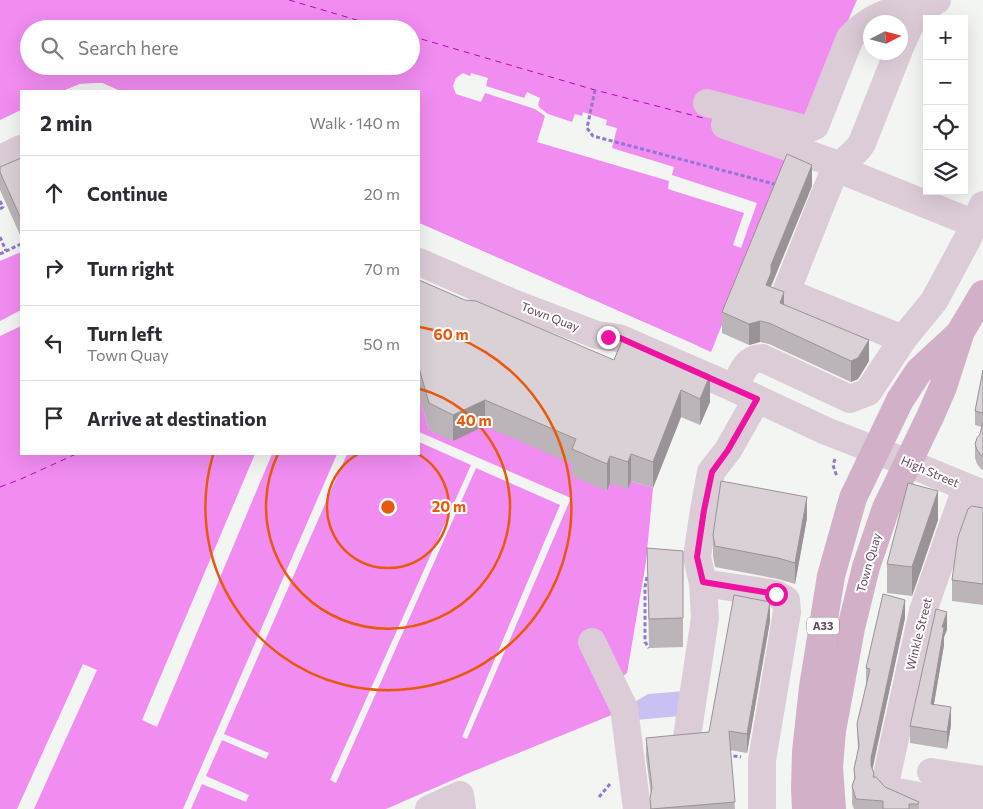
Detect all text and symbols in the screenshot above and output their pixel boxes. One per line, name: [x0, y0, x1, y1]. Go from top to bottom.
north arrow: [863, 15, 908, 60]
map controls: [923, 15, 968, 195]
button: +: [923, 15, 968, 60]
search box: [20, 20, 420, 75]
icon: search: [38, 34, 66, 62]
text: Search here: [78, 36, 178, 59]
button: −: [923, 60, 968, 105]
button: locate: [923, 105, 968, 150]
text: 2 min: [40, 110, 92, 135]
text: Walk · 140 m: [310, 113, 400, 132]
button: layers: [923, 150, 968, 195]
icon: ahead: [40, 179, 68, 207]
text: Continue: [87, 182, 167, 205]
text: 20 m: [364, 184, 400, 203]
icon: right: [40, 254, 68, 282]
text: Turn right: [87, 257, 174, 280]
text: 70 m: [364, 259, 400, 278]
street label: Town Quay: [519, 299, 582, 334]
text: Turn left: [87, 322, 162, 345]
text: 60 m: [433, 325, 469, 343]
route end: [597, 326, 620, 349]
icon: left: [40, 329, 68, 357]
text: 50 m: [363, 334, 400, 353]
text: Town Quay: [87, 345, 169, 364]
icon: arrive: [40, 404, 68, 432]
text: Arrive at destination: [87, 407, 267, 430]
text: 40 m: [456, 411, 492, 429]
street label: High Street: [899, 453, 962, 490]
text: 20 m: [432, 497, 466, 515]
centre of rings: [379, 498, 397, 516]
street label: Town Quay: [853, 531, 883, 594]
route start: [765, 583, 788, 606]
street label: Winkle Street: [902, 596, 934, 672]
road number: A33: [807, 618, 839, 634]

